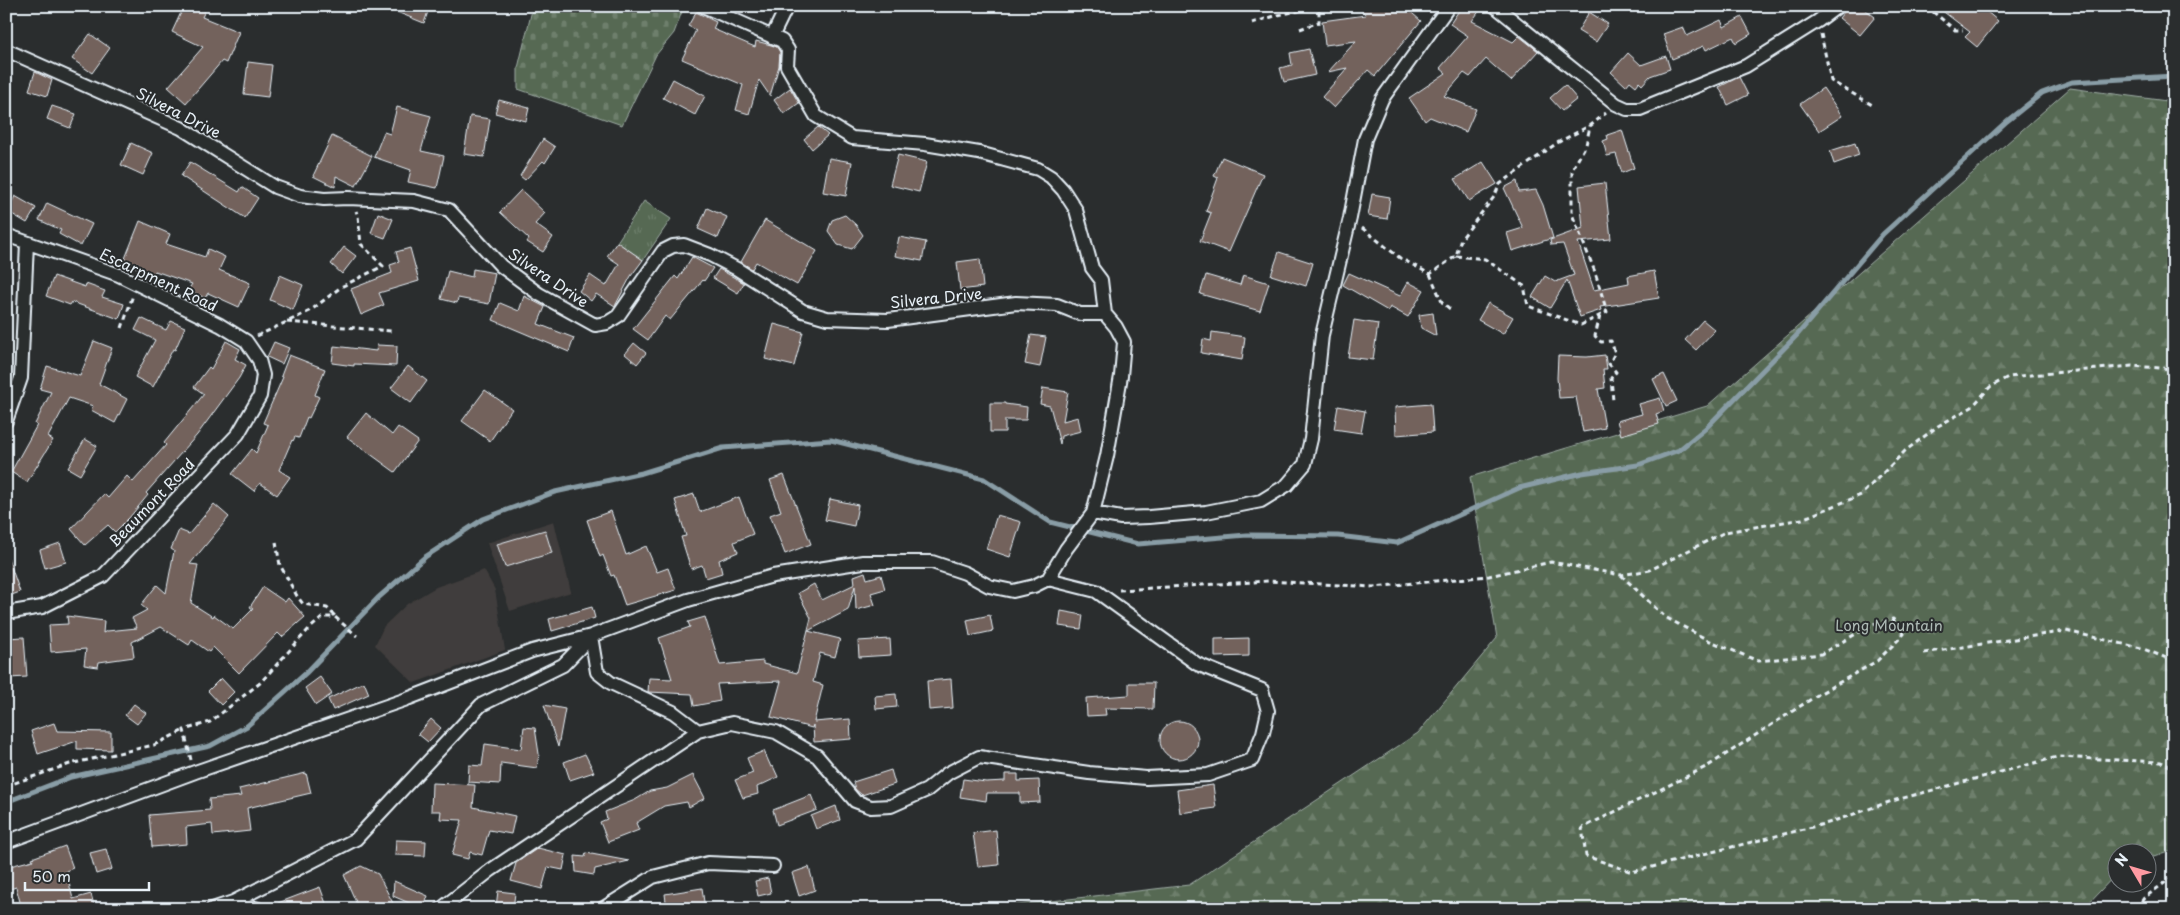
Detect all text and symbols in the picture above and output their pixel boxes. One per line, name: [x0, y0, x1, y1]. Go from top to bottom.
street label: Silvera Drive: [133, 81, 225, 143]
street label: Escarpment Road: [96, 242, 222, 316]
street label: Silvera Drive: [504, 242, 594, 312]
street label: Silvera Drive: [889, 281, 983, 313]
street label: Beaumont Road: [103, 452, 199, 552]
park label: Long Mountain: [1835, 613, 1943, 636]
north arrow: [2108, 842, 2158, 892]
text: N: [2110, 849, 2133, 871]
scale bar: [25, 860, 149, 892]
text: 50 m: [32, 864, 71, 887]

